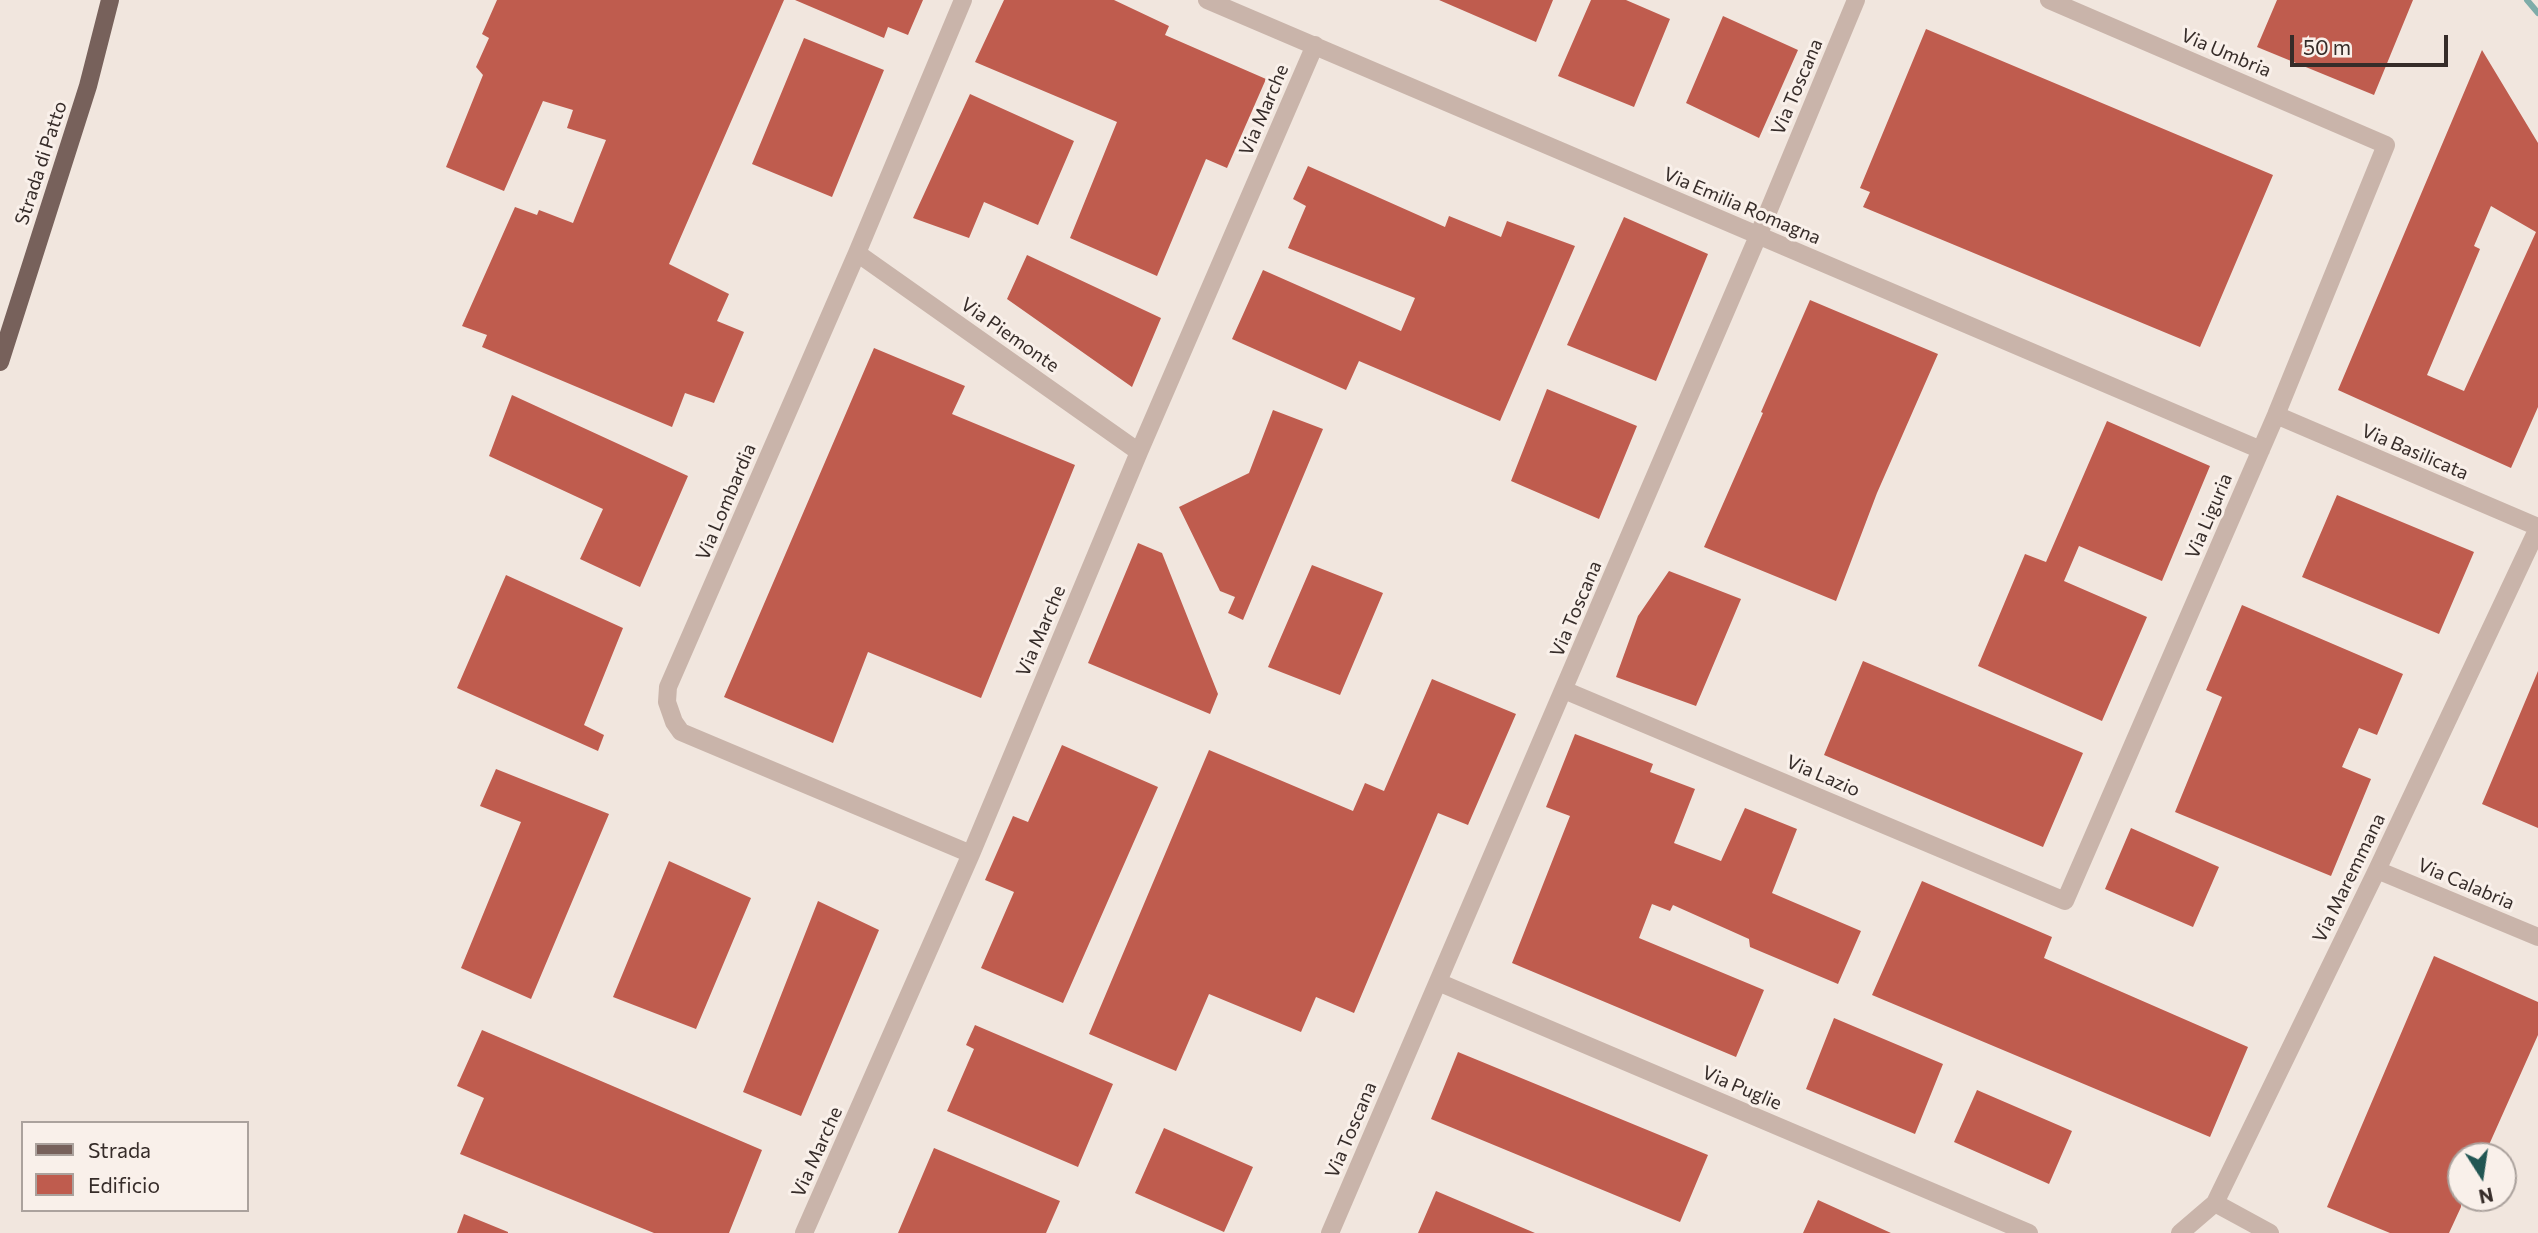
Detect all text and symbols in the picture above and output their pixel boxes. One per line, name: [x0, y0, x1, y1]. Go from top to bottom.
scale bar: [2293, 21, 2450, 65]
street label: Via Umbria: [2178, 24, 2274, 82]
text: 50 m: [2303, 34, 2351, 59]
street label: Via Toscana: [1767, 36, 1827, 138]
street label: Via Marche: [1235, 61, 1293, 159]
street label: Strada di Patto: [10, 98, 72, 228]
street label: Via Emilia Romagna: [1660, 163, 1824, 249]
street label: Via Piemonte: [956, 293, 1064, 377]
street label: Via Basilicata: [2358, 419, 2472, 485]
street label: Via Lombardia: [691, 440, 761, 564]
street label: Via Liguria: [2181, 470, 2237, 562]
street label: Via Toscana: [1546, 558, 1606, 660]
street label: Via Marche: [1012, 582, 1070, 680]
street label: Via Lazio: [1783, 750, 1863, 802]
street label: Via Maremmana: [2308, 810, 2390, 946]
street label: Via Calabria: [2414, 853, 2518, 915]
street label: Via Puglie: [1699, 1061, 1785, 1115]
street label: Via Toscana: [1321, 1079, 1381, 1181]
street label: Via Marche: [787, 1103, 847, 1201]
legend: [21, 1121, 248, 1212]
text: Strada: [88, 1137, 151, 1162]
north arrow: [2447, 1142, 2517, 1212]
text: Edificio: [88, 1172, 160, 1197]
text: N: [2477, 1183, 2495, 1209]

